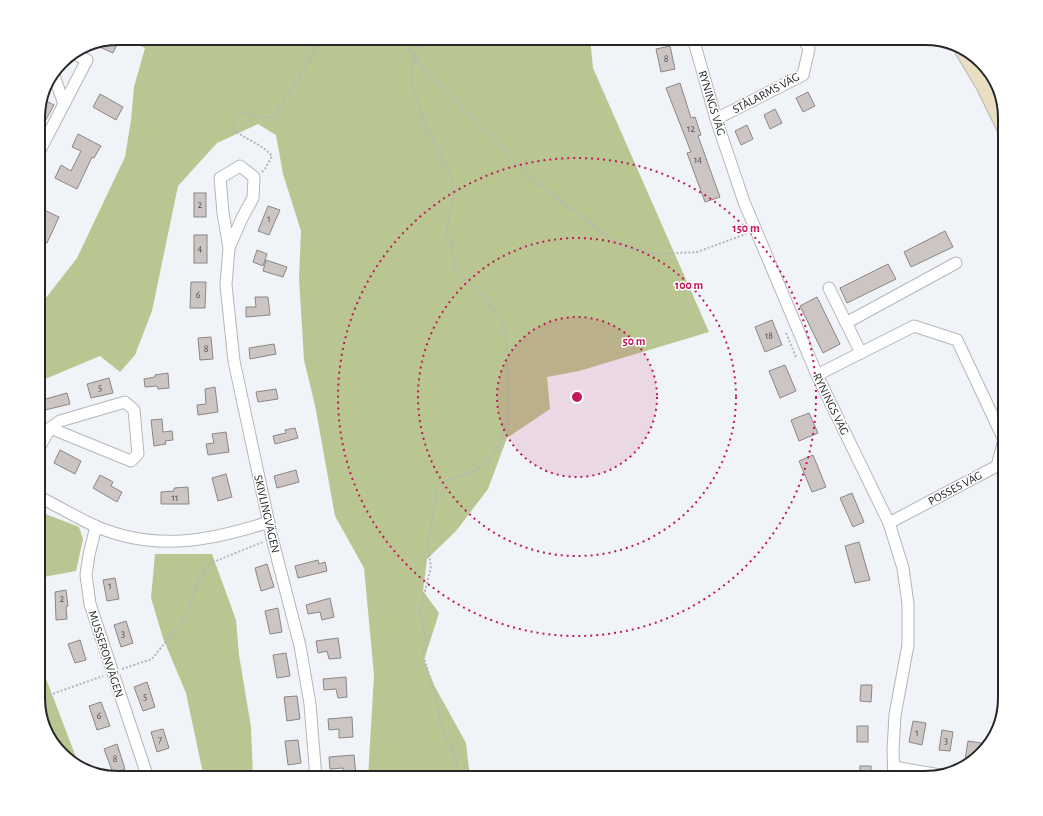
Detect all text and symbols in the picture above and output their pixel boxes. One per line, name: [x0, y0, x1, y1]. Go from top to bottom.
house number: 8: [664, 54, 669, 64]
street label: RYNINGS VÄG: [696, 69, 729, 137]
street label: STÅLARMS VÄG: [730, 69, 801, 116]
house number: 12: [687, 124, 695, 134]
house number: 14: [694, 155, 702, 165]
house number: 2: [198, 200, 203, 210]
house number: 1: [267, 214, 271, 224]
text: 150 m: [732, 222, 760, 234]
house number: 4: [198, 244, 203, 254]
text: 100 m: [675, 279, 703, 291]
house number: 6: [196, 290, 201, 300]
house number: 18: [765, 331, 773, 341]
text: 50 m: [623, 335, 646, 347]
house number: 8: [204, 344, 209, 354]
street label: RYNINGS VÄG: [811, 371, 852, 437]
house number: 5: [98, 383, 102, 393]
centre of rings: [570, 390, 584, 404]
street label: POSSES VÄG: [926, 468, 984, 507]
street label: SKIVLINGVÄGEN: [252, 474, 283, 554]
house number: 11: [172, 493, 178, 503]
house number: 1: [108, 581, 112, 591]
house number: 2: [60, 594, 65, 604]
street label: MUSSERONVÄGEN: [86, 609, 127, 699]
house number: 3: [121, 629, 125, 639]
house number: 5: [143, 692, 147, 702]
house number: 6: [97, 711, 102, 721]
house number: 1: [915, 728, 919, 738]
house number: 7: [158, 735, 162, 745]
house number: 3: [944, 736, 948, 746]
house number: 8: [113, 754, 118, 764]

